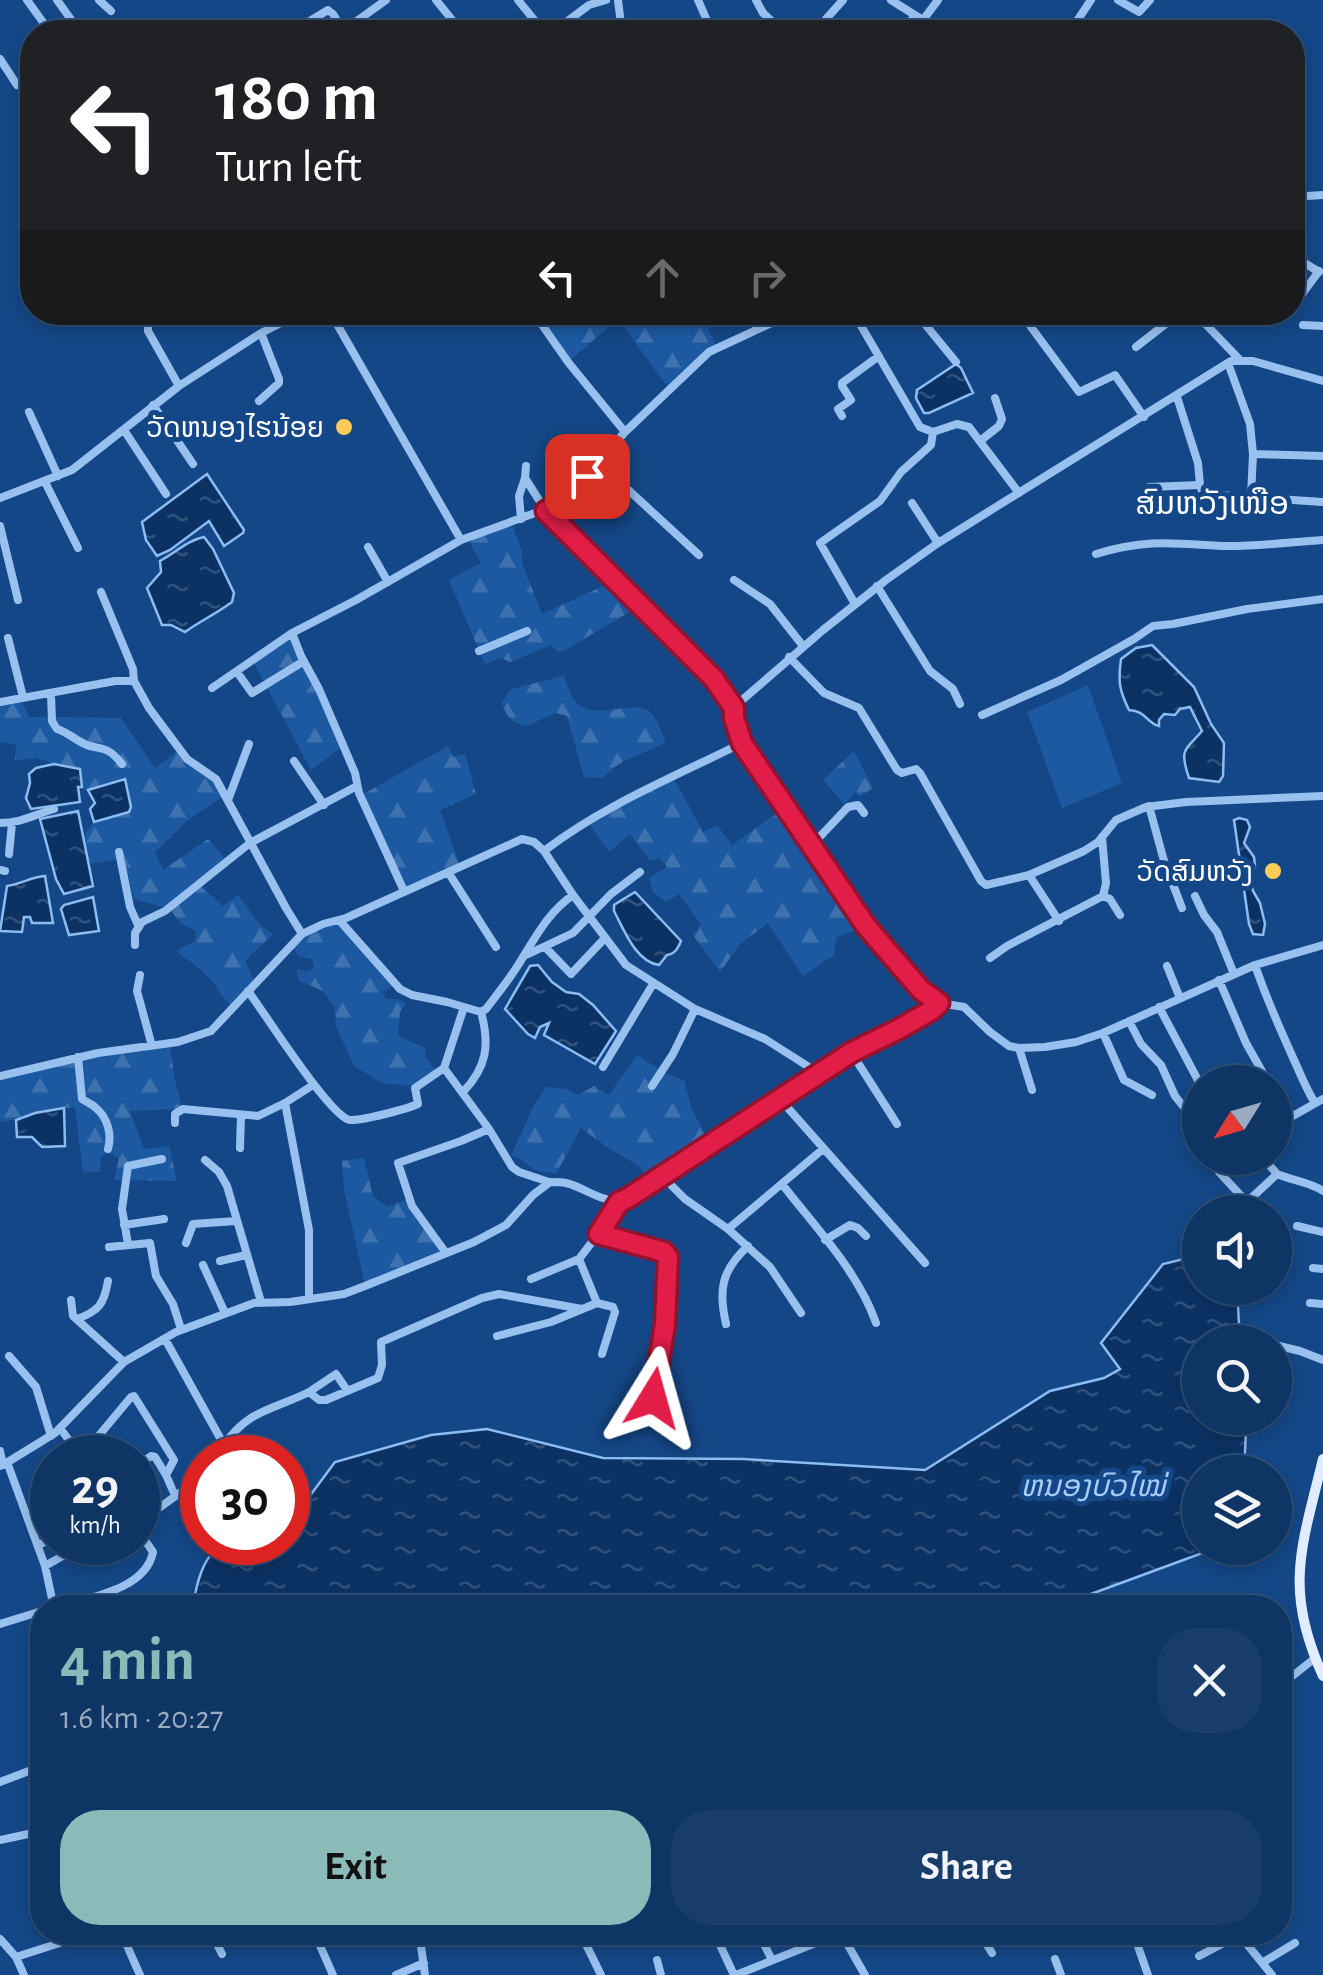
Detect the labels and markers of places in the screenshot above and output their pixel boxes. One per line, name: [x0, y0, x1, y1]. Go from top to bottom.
place label: ວັດຫນອງໄຮນ້ອຍ: [147, 413, 324, 443]
marker: ວັດຫນອງໄຮນ້ອຍ: [333, 416, 355, 438]
pin: [545, 434, 630, 519]
place label: ວັດສົມຫວັງ: [1137, 859, 1253, 887]
marker: ວັດສົມຫວັງ: [1262, 860, 1284, 882]

